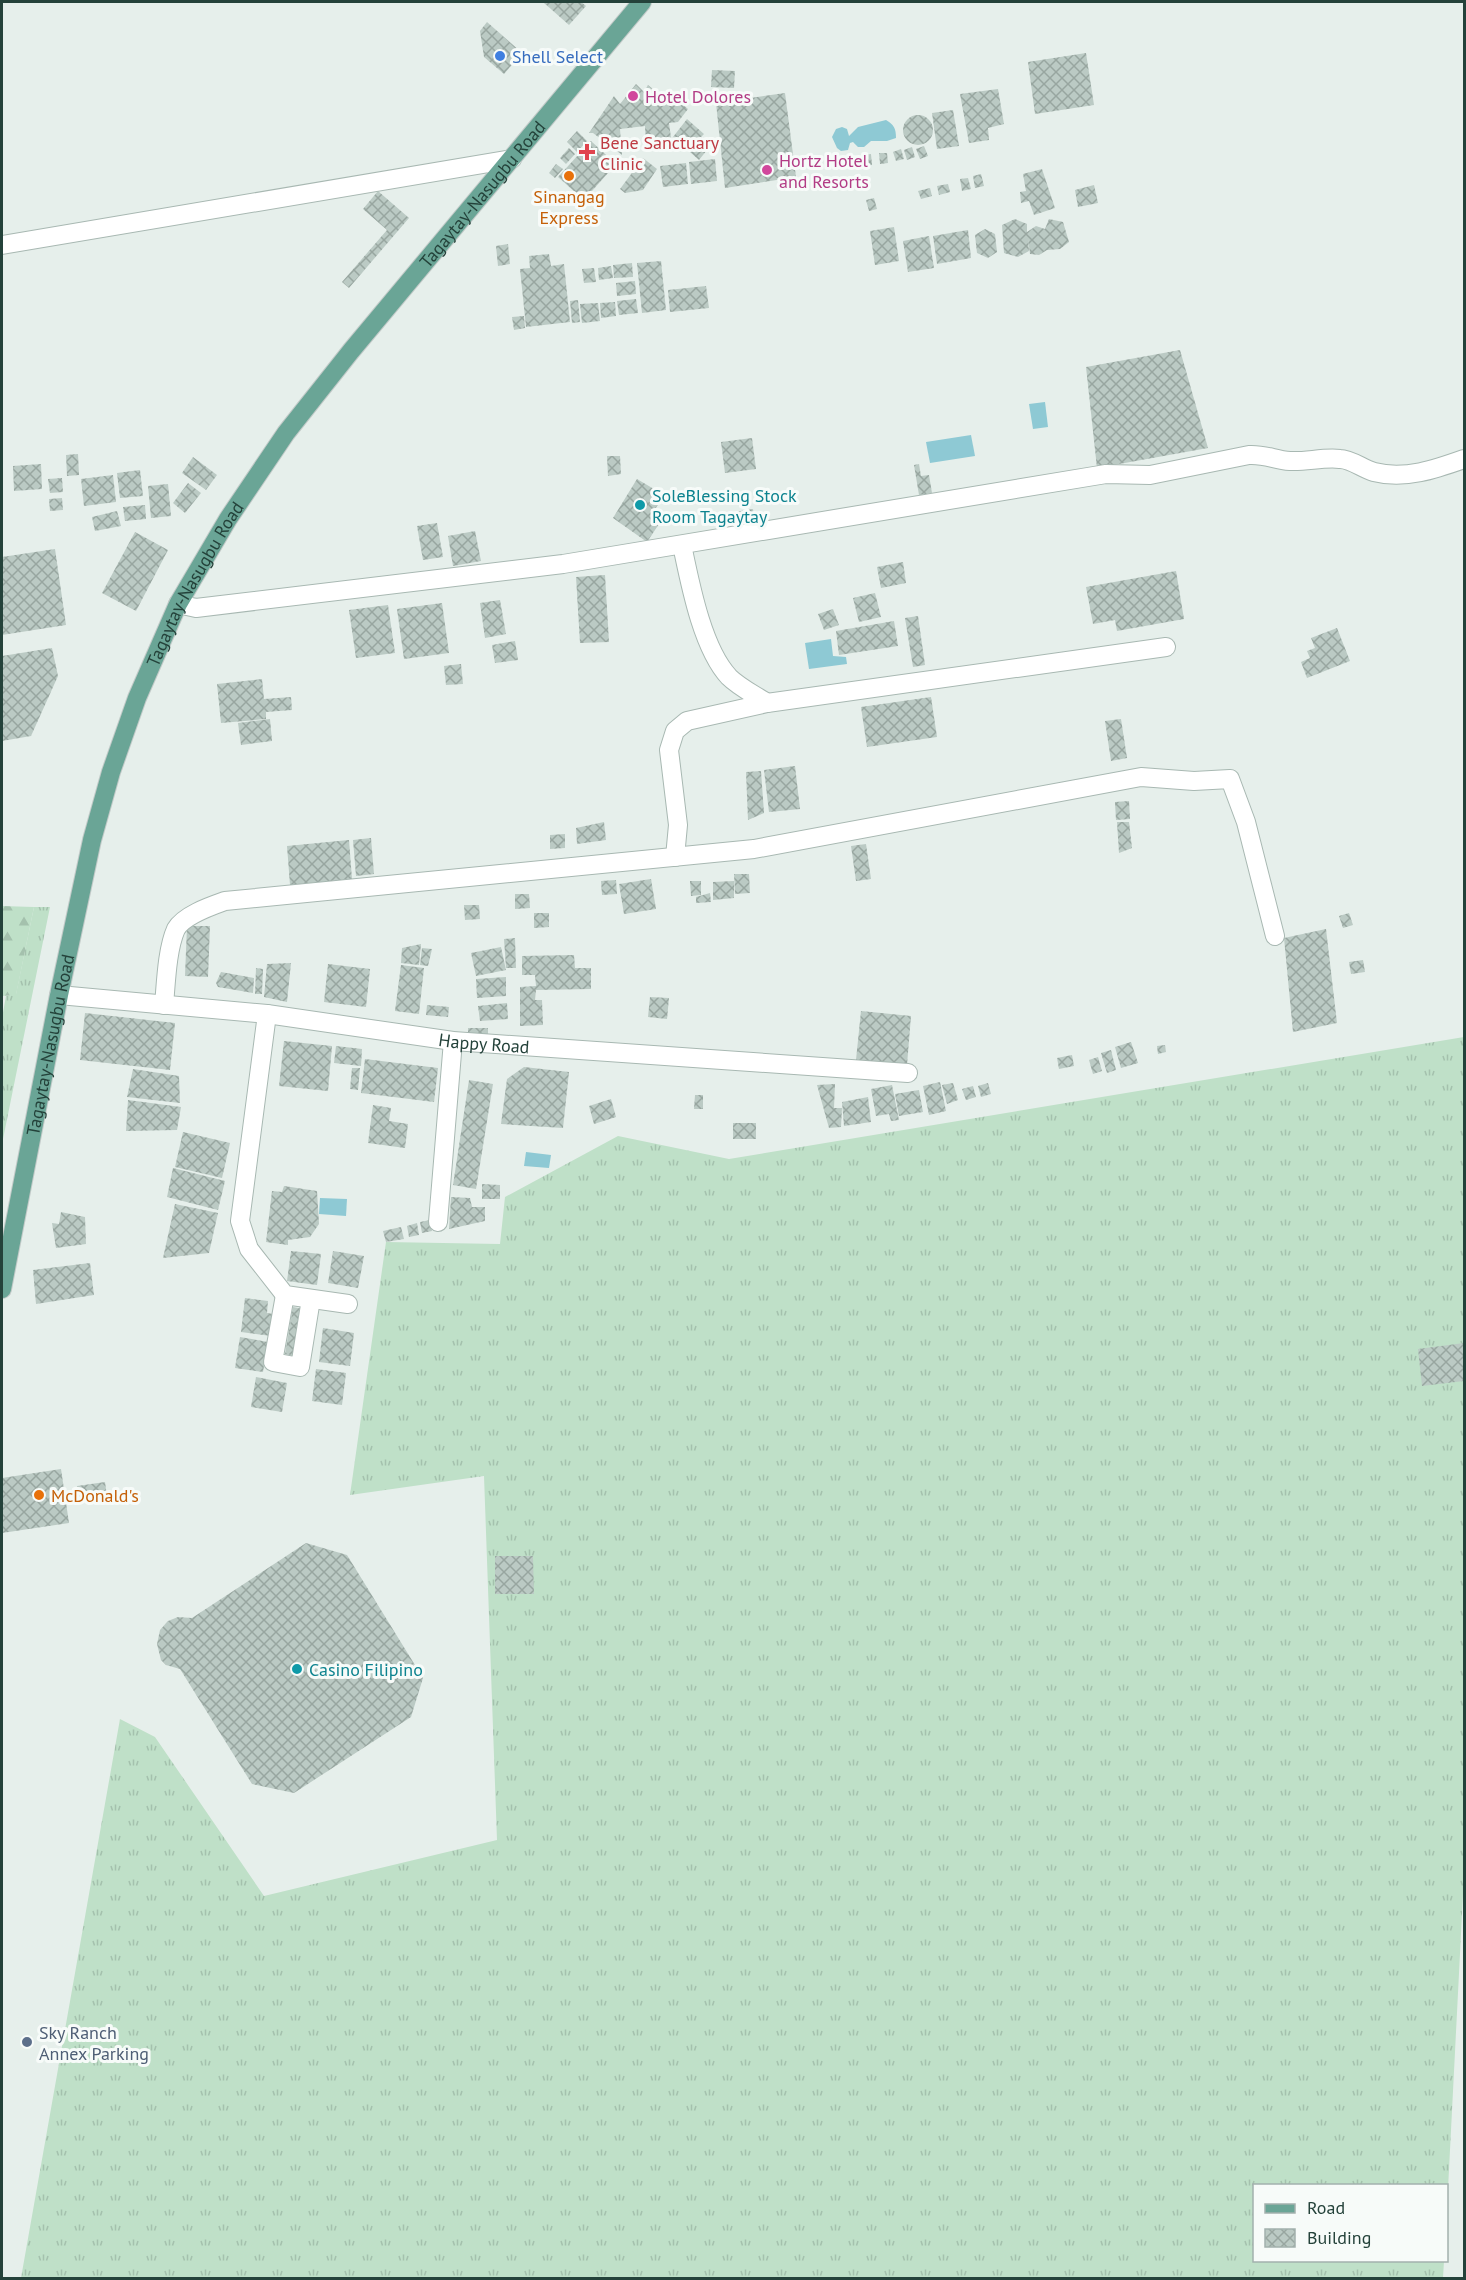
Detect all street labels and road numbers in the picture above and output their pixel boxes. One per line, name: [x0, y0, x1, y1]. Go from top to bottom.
street label: Tagaytay-Nasugbu Road: [414, 116, 550, 272]
street label: Tagaytay-Nasugbu Road: [141, 497, 248, 670]
street label: Tagaytay-Nasugbu Road: [21, 952, 79, 1137]
street label: Happy Road: [437, 1028, 530, 1058]

